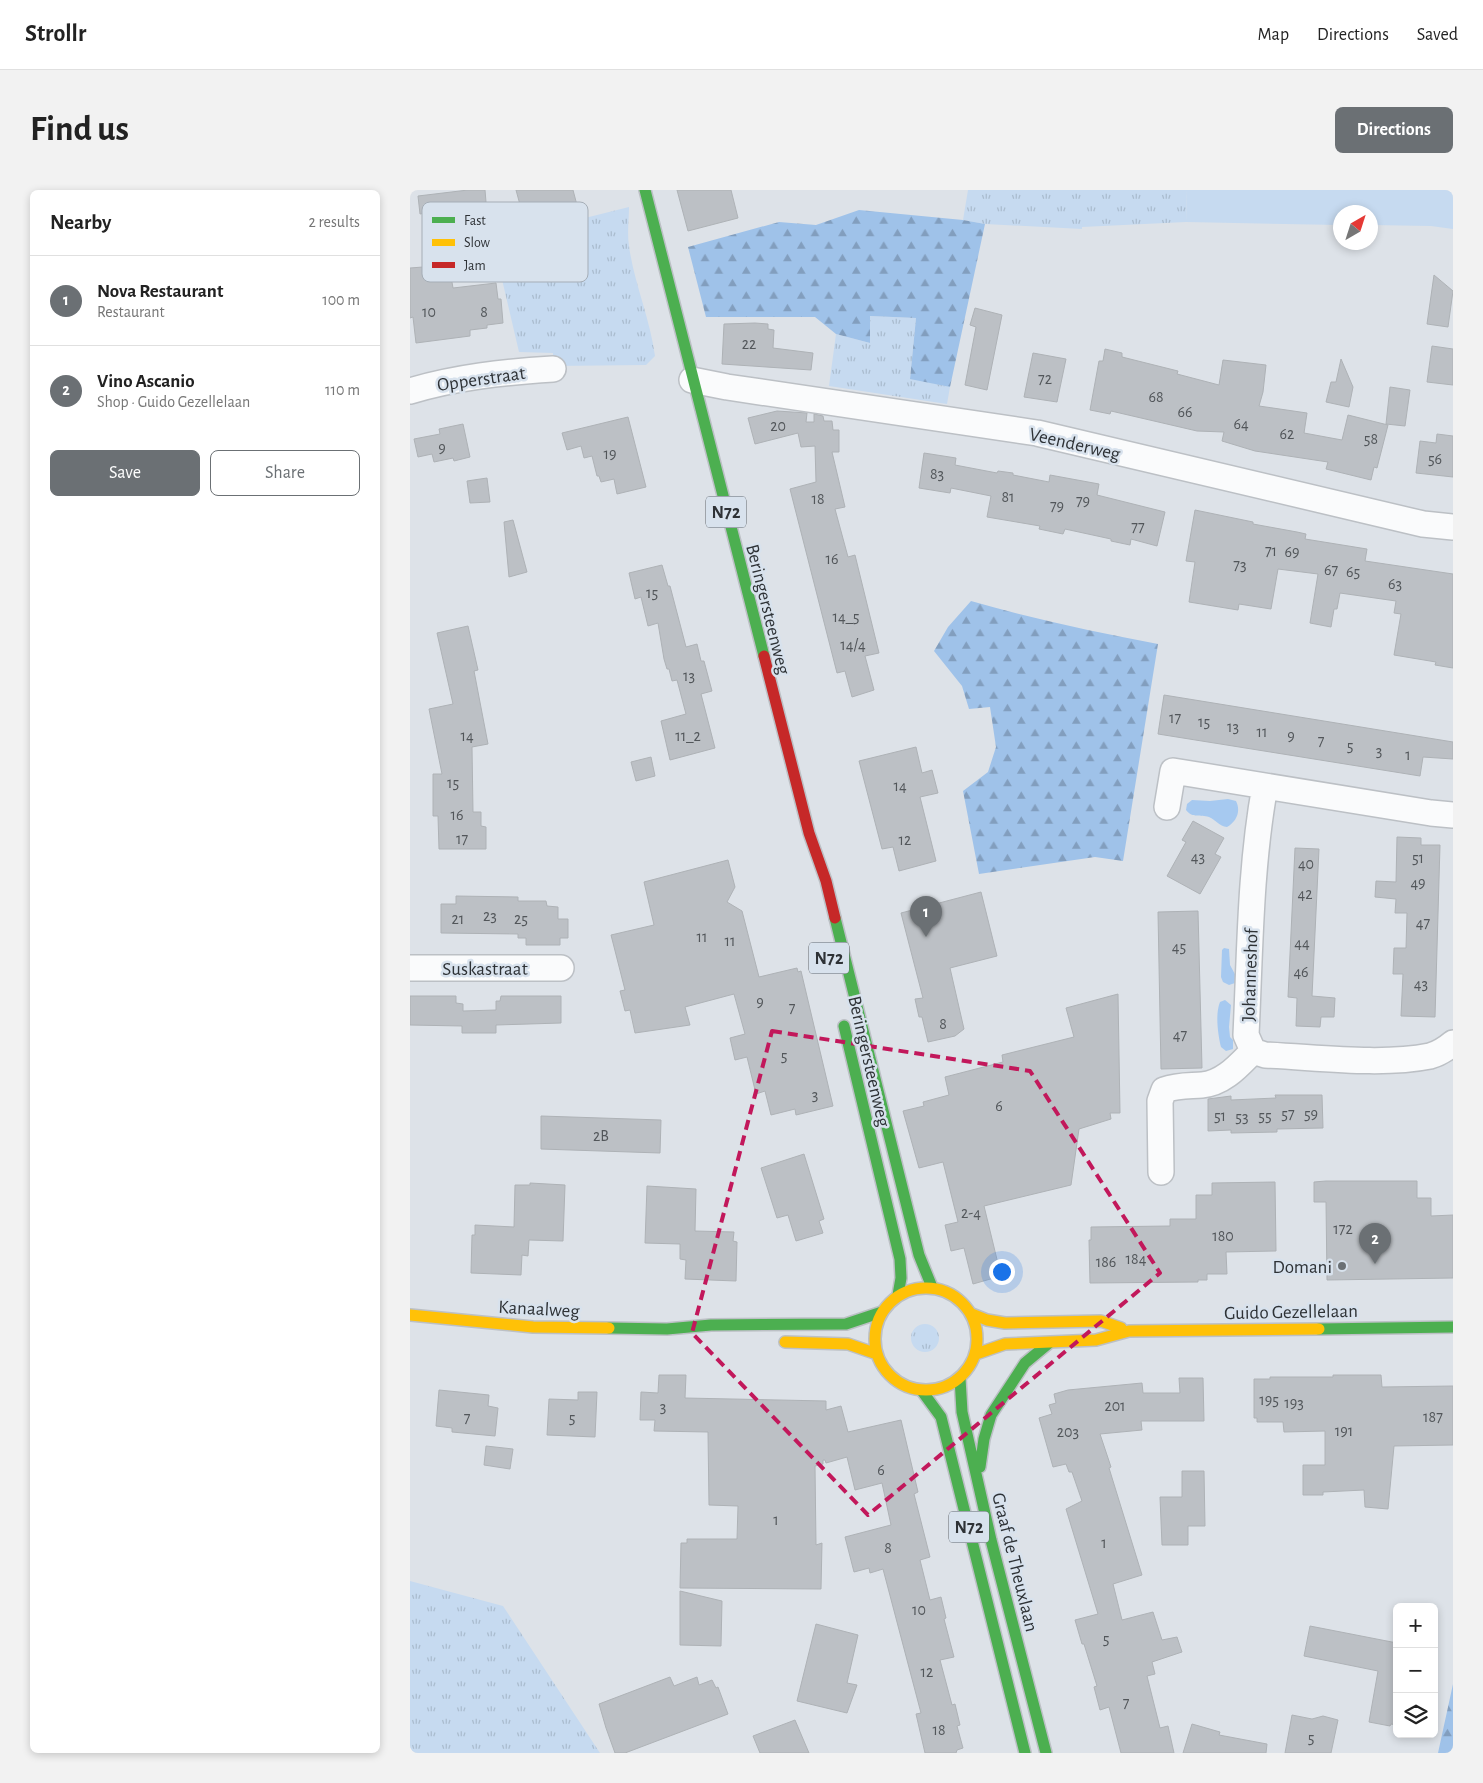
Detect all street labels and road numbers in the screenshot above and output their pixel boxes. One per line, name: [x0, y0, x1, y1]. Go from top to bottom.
street label: Opperstraat: [436, 364, 527, 395]
street label: Veenderweg: [1027, 425, 1123, 464]
road number: N72: [706, 496, 746, 528]
street label: Beringersteenweg: [742, 542, 793, 677]
street label: Johanneshof: [1239, 927, 1262, 1022]
road number: N72: [809, 942, 849, 974]
street label: Suskastraat: [442, 960, 528, 979]
street label: Beringersteenweg: [844, 994, 893, 1129]
street label: Kanaalweg: [498, 1298, 581, 1321]
street label: Guido Gezellelaan: [1224, 1302, 1358, 1323]
street label: Graaf de Theuxlaan: [988, 1491, 1041, 1634]
road number: N72: [949, 1511, 989, 1542]

